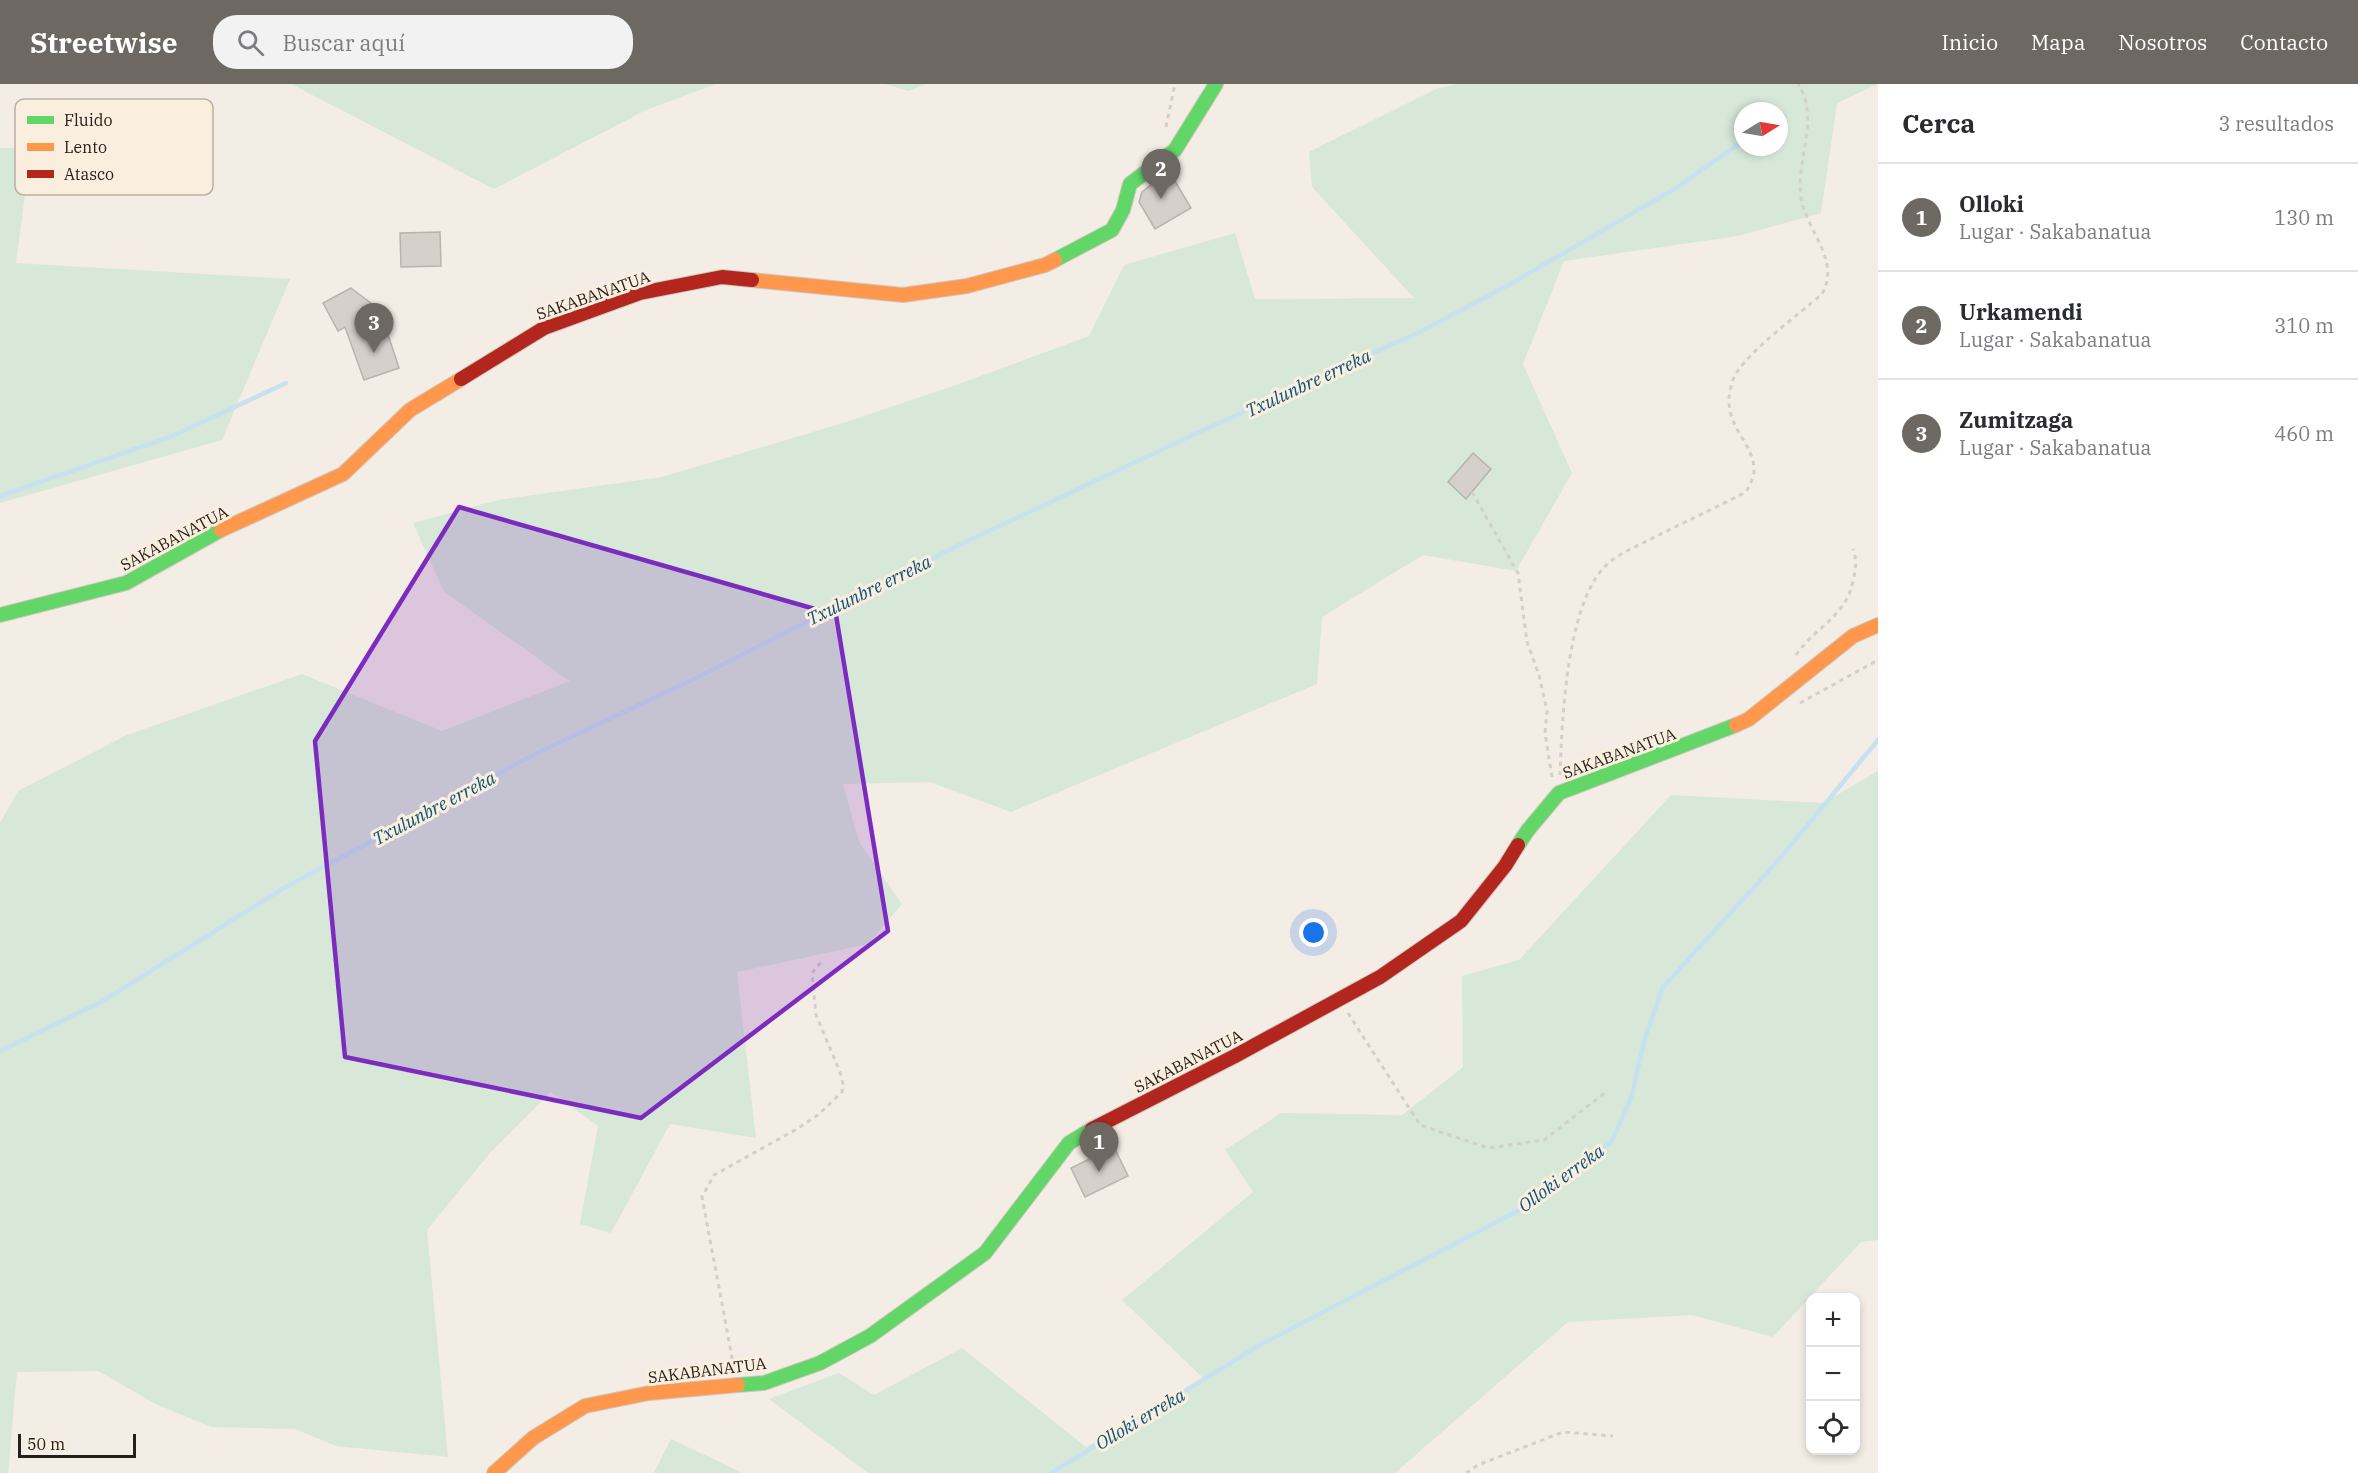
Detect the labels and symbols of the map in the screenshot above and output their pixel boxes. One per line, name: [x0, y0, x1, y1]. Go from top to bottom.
legend: [15, 99, 213, 195]
north arrow: [1734, 102, 1788, 156]
text: Fluido: [64, 110, 113, 130]
text: Lento: [64, 137, 107, 157]
pin: 2: [1142, 150, 1180, 199]
text: Atasco: [64, 164, 114, 184]
street label: SAKABANATUA: [533, 266, 653, 324]
pin: 3: [354, 304, 394, 353]
water label: Txulunbre erreka: [1242, 344, 1375, 422]
street label: SAKABANATUA: [117, 501, 231, 575]
water label: Txulunbre erreka: [803, 550, 935, 630]
street label: SAKABANATUA: [1560, 723, 1678, 783]
water label: Txulunbre erreka: [369, 766, 500, 850]
your location: [1299, 918, 1328, 947]
street label: SAKABANATUA: [1130, 1025, 1246, 1097]
pin: 1: [1080, 1122, 1118, 1172]
water label: Olloki erreka: [1513, 1139, 1609, 1217]
street label: SAKABANATUA: [647, 1353, 767, 1387]
water label: Olloki erreka: [1091, 1383, 1189, 1455]
scale bar: [18, 1431, 136, 1458]

